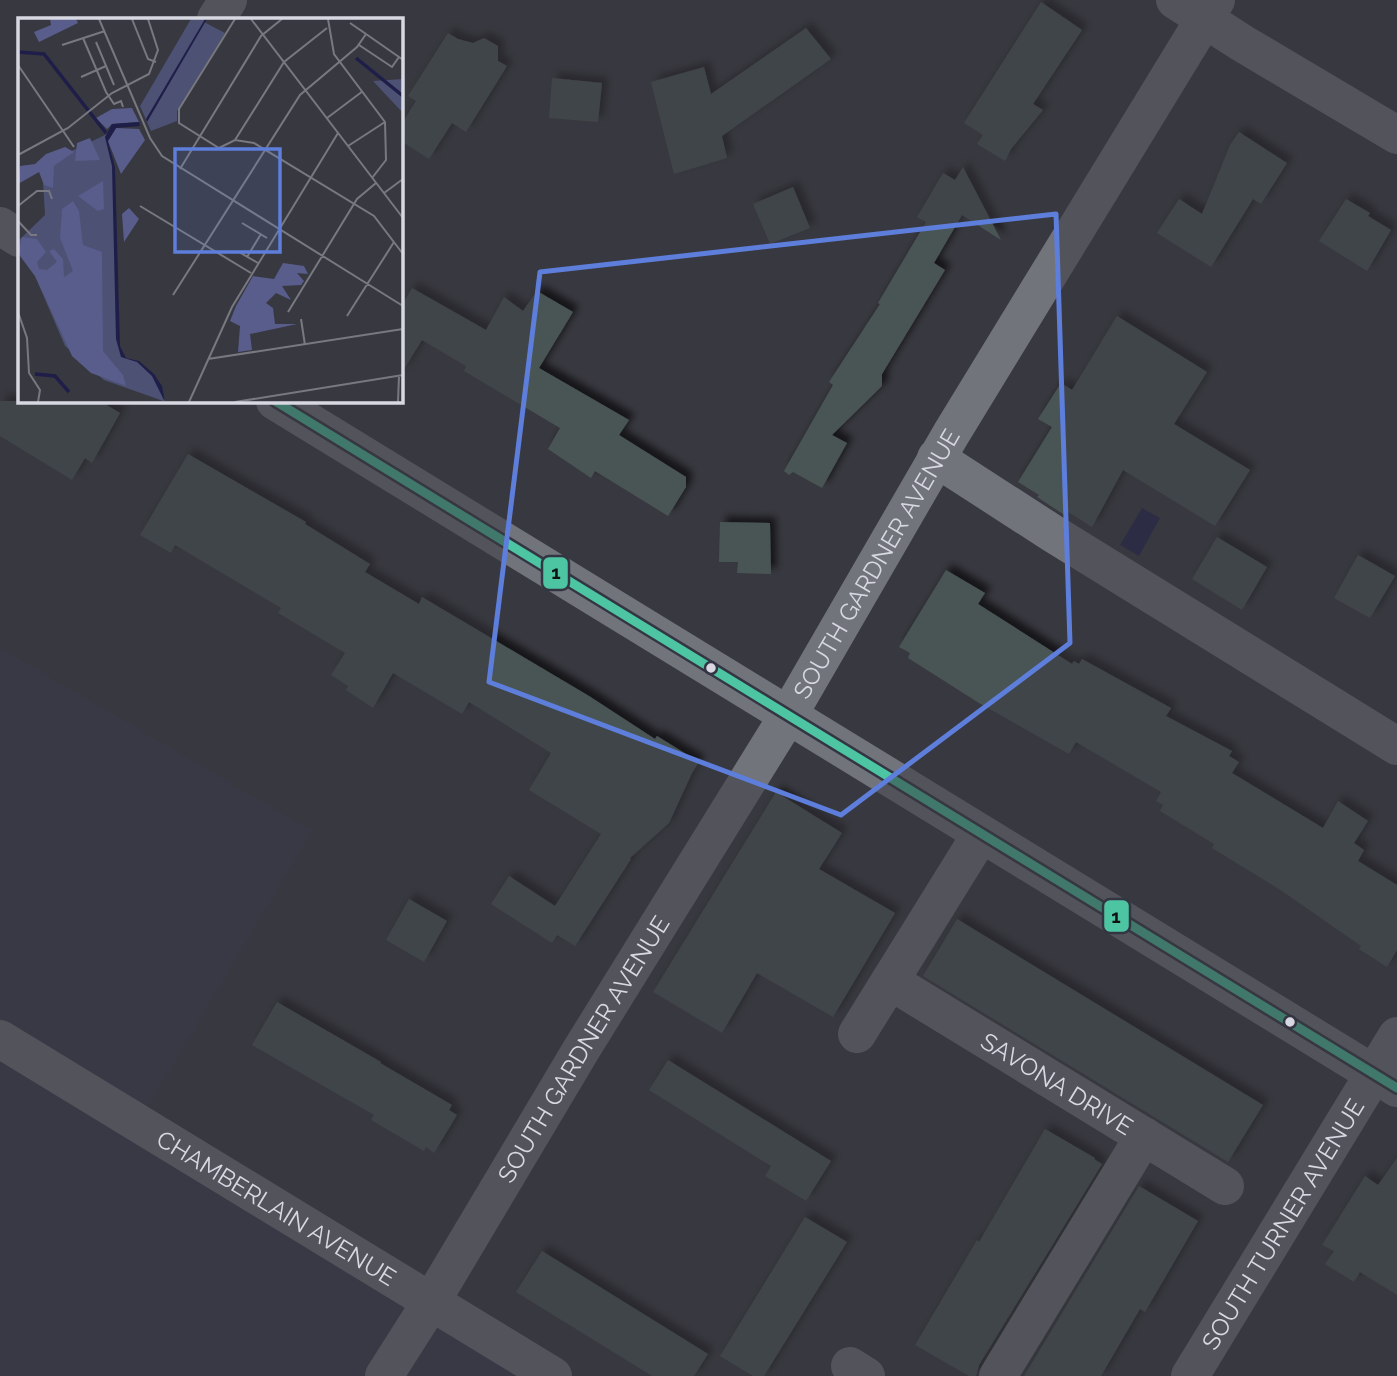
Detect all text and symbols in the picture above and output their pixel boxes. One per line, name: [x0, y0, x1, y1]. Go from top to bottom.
inset map: [18, 18, 402, 402]
street label: SOUTH GARDNER AVENUE: [787, 423, 965, 703]
line badge: 1: [542, 556, 569, 590]
text: 1: [551, 561, 561, 583]
unlabelled marker: [704, 661, 718, 675]
line badge: 1: [1103, 899, 1130, 933]
text: 1: [1111, 905, 1121, 927]
street label: SOUTH GARDNER AVENUE: [491, 910, 675, 1187]
unlabelled marker: [1283, 1015, 1297, 1029]
street label: SAVONA DRIVE: [976, 1026, 1138, 1141]
street label: SOUTH TURNER AVENUE: [1195, 1093, 1370, 1355]
street label: CHAMBERLAIN AVENUE: [152, 1124, 402, 1292]

